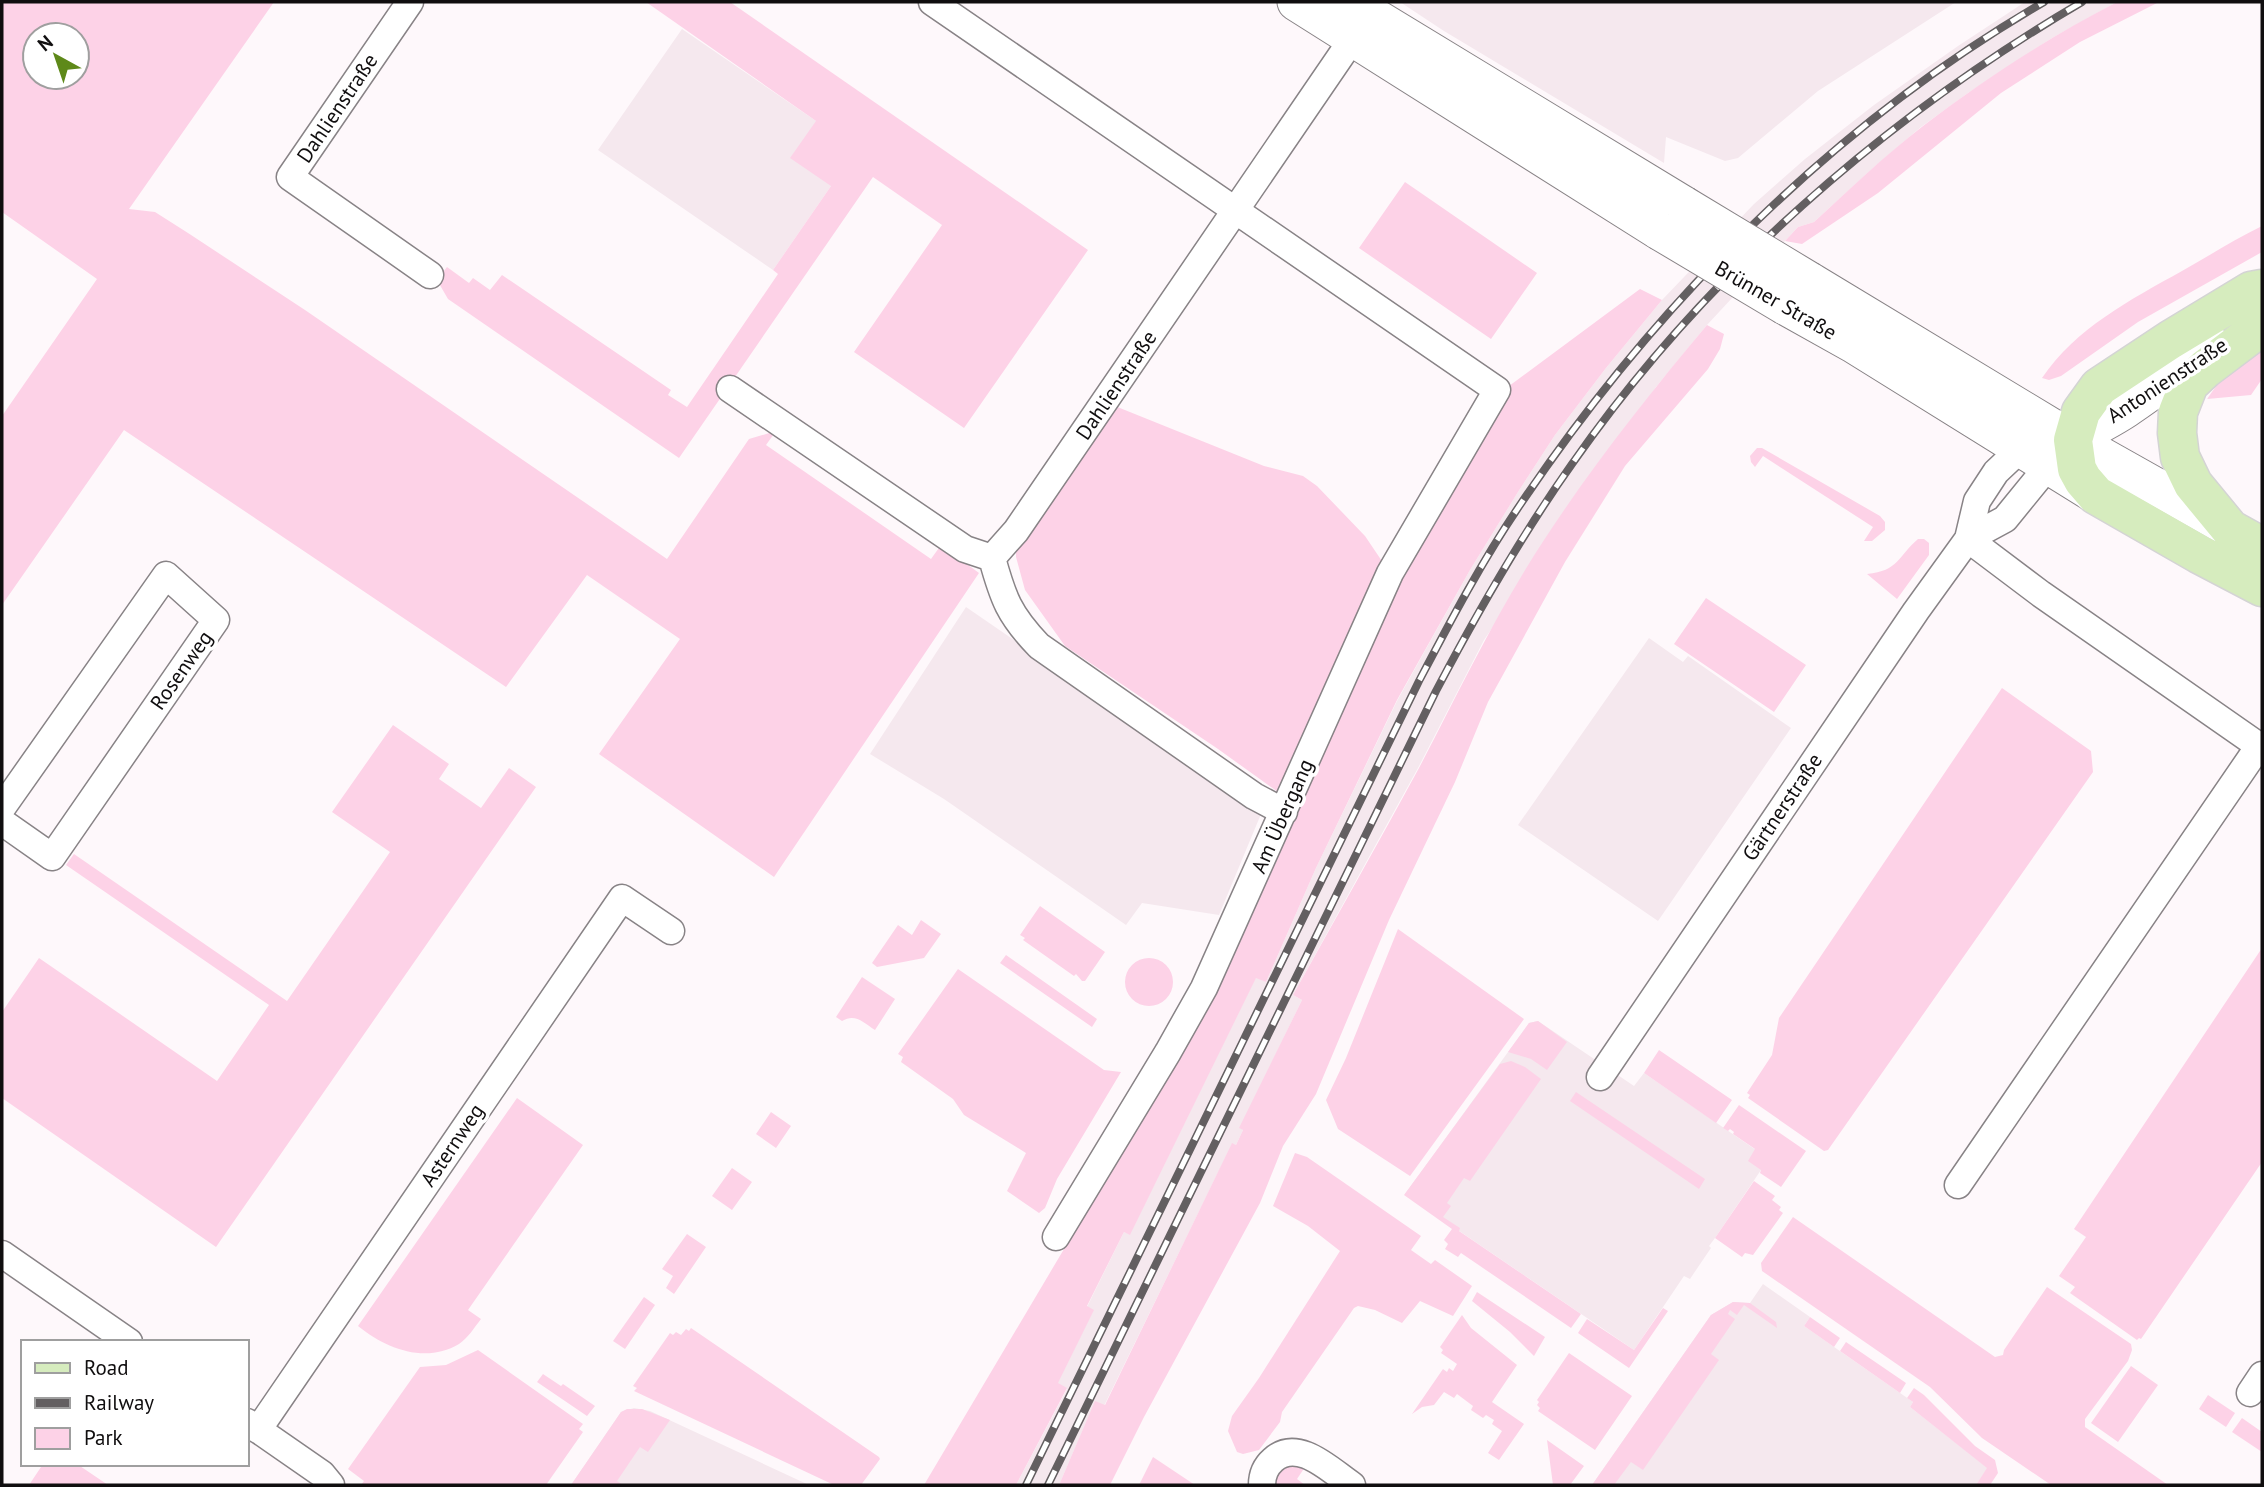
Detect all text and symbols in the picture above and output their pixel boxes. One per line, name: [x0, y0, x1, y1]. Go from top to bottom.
north arrow: [21, 21, 91, 91]
text: N: [33, 30, 58, 56]
street label: Dahlienstraße: [291, 48, 383, 168]
street label: Brünner Straße: [1710, 254, 1842, 346]
street label: Dahlienstraße: [1070, 325, 1162, 445]
street label: Antonienstraße: [2102, 331, 2232, 429]
street label: Rosenweg: [144, 625, 218, 715]
street label: Gärtnerstraße: [1736, 748, 1828, 866]
street label: Am Übergang: [1245, 755, 1319, 877]
street label: Asternweg: [414, 1098, 490, 1192]
legend: [21, 1340, 248, 1466]
text: Road: [84, 1354, 128, 1381]
text: Railway: [84, 1389, 154, 1416]
text: Park: [84, 1424, 123, 1451]

